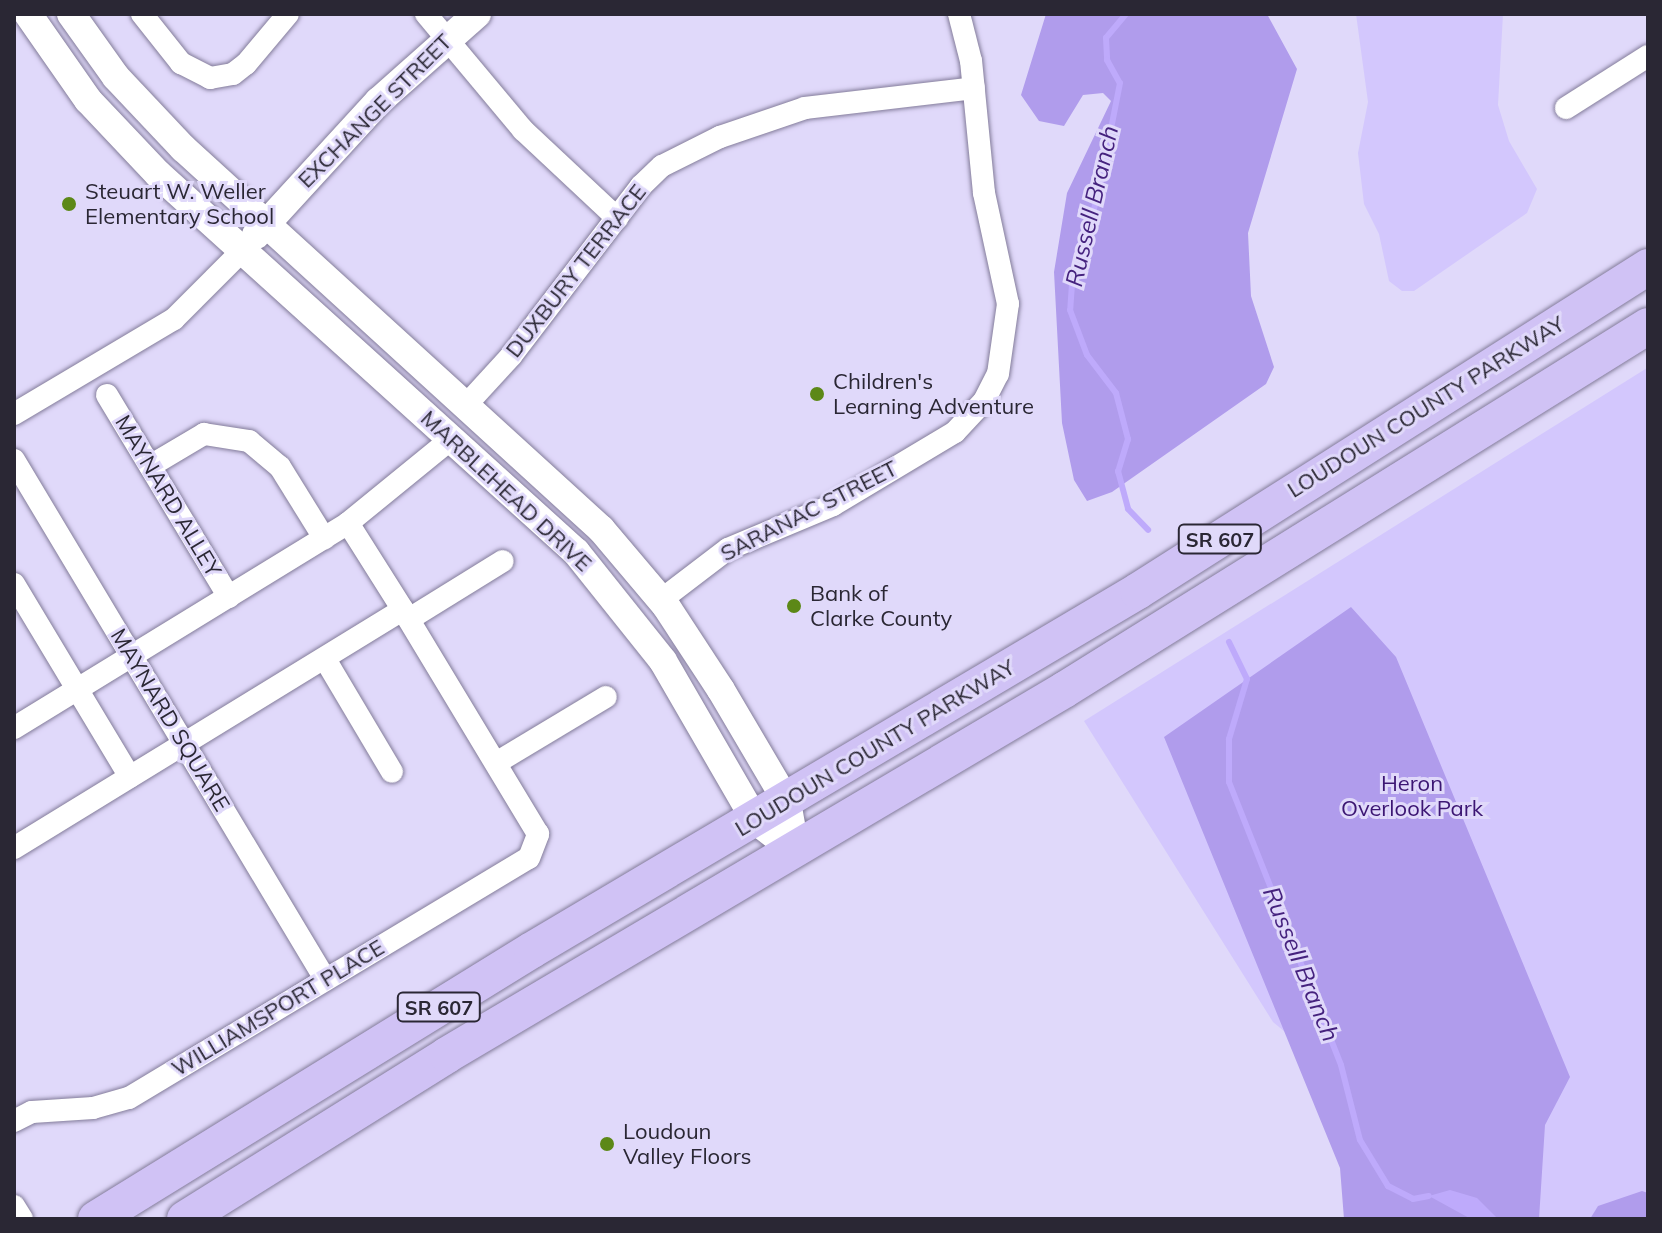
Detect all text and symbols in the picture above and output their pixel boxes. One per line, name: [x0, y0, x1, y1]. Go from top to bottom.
street label: EXCHANGE STREET: [293, 29, 457, 193]
water label: Russell Branch: [1059, 123, 1125, 289]
place label: Steuart W. Weller Elementary School: [85, 178, 274, 230]
street label: DUXBURY TERRACE: [500, 179, 652, 363]
marker: Steuart W. Weller Elementary School: [60, 195, 78, 213]
street label: LOUDOUN COUNTY PARKWAY: [1283, 311, 1569, 503]
place label: Children's Learning Adventure: [833, 368, 1034, 420]
marker: Children's Learning Adventure: [808, 385, 826, 403]
street label: MARBLEHEAD DRIVE: [415, 405, 597, 577]
street label: MAYNARD ALLEY: [109, 411, 227, 581]
street label: SARANAC STREET: [716, 455, 902, 567]
road number: SR 607: [1176, 523, 1264, 555]
place label: Bank of Clarke County: [810, 580, 952, 632]
marker: Bank of Clarke County: [785, 597, 803, 615]
street label: MAYNARD SQUARE: [105, 624, 235, 816]
street label: LOUDOUN COUNTY PARKWAY: [730, 654, 1020, 842]
park label: Heron Overlook Park: [1341, 770, 1483, 822]
water label: Russell Branch: [1257, 882, 1345, 1046]
street label: WILLIAMSPORT PLACE: [167, 934, 389, 1082]
road number: SR 607: [395, 991, 483, 1023]
place label: Loudoun Valley Floors: [623, 1118, 752, 1170]
marker: Loudoun Valley Floors: [598, 1135, 616, 1153]

